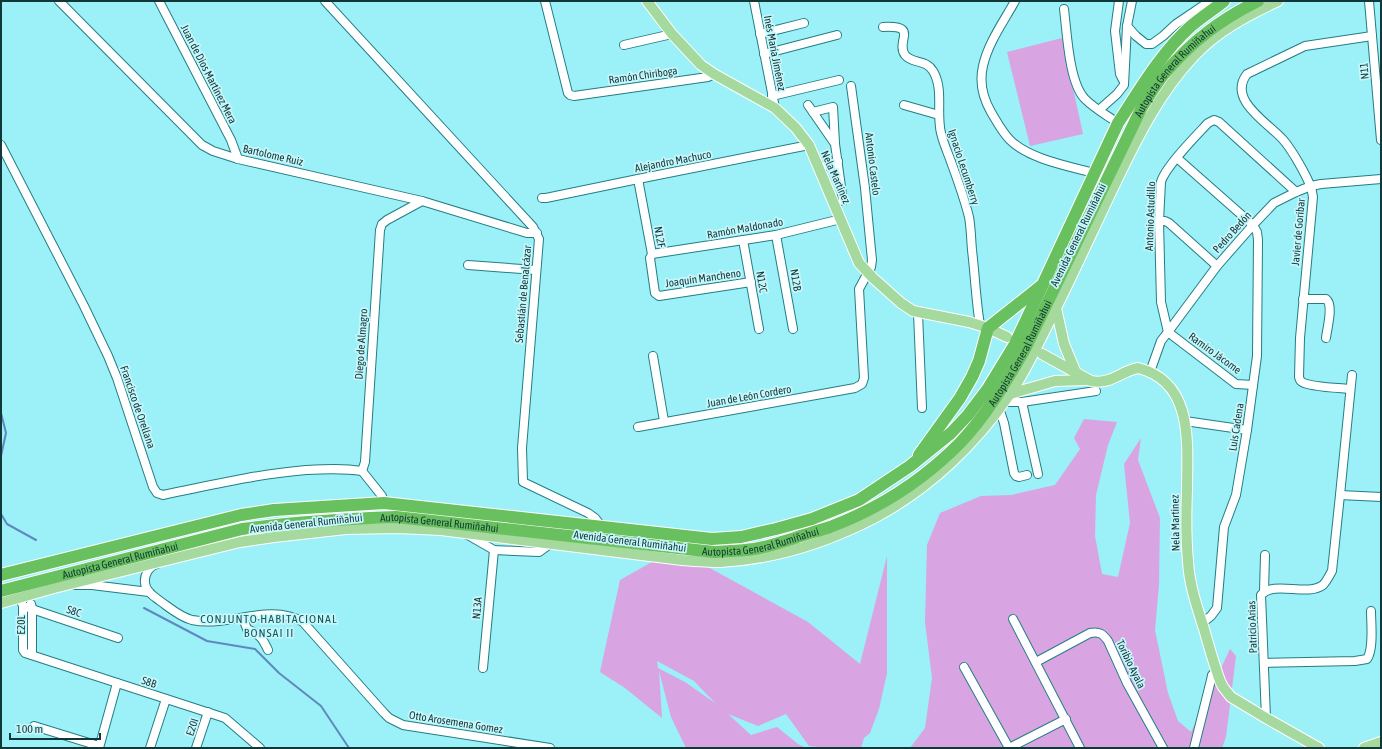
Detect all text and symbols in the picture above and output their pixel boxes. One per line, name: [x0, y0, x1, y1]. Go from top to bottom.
street label: Inés María Jiménez: [762, 14, 788, 92]
street label: Autopista General Rumiñahui: [1132, 22, 1218, 119]
street label: Juan de Dios Martínez Mera: [179, 23, 239, 125]
street label: N11: [1357, 62, 1371, 80]
street label: Ramón Chiriboga: [608, 64, 678, 86]
street label: Ignacio Lecumberry: [946, 128, 982, 207]
street label: Antonio Castelo: [863, 132, 883, 196]
street label: Bartolome Ruiz: [242, 142, 304, 168]
street label: Alejandro Machuco: [634, 148, 712, 174]
street label: Nela Martínez: [819, 149, 853, 205]
street label: Antonio Astudillo: [1143, 181, 1157, 251]
street label: Avenida General Rumiñahui: [1048, 182, 1108, 288]
street label: Javier de Goribar: [1289, 197, 1307, 266]
street label: Pedro Bedón: [1210, 209, 1254, 255]
street label: Ramón Maldonado: [706, 215, 784, 241]
street label: N12F: [652, 225, 668, 249]
street label: Sebastián de Benalcázar: [513, 244, 533, 343]
street label: Joaquín Mancheno: [664, 267, 742, 289]
street label: N12B: [788, 268, 804, 293]
street label: N12C: [754, 270, 770, 294]
street label: Autopista General Rumiñahui: [986, 298, 1054, 408]
street label: Diego de Almagro: [353, 308, 369, 380]
street label: Ramiro Jácome: [1186, 330, 1244, 376]
street label: Francisco de Orellana: [118, 364, 158, 450]
street label: Juan de León Cordero: [706, 383, 792, 409]
street label: Luis Cadena: [1226, 402, 1246, 452]
street label: Nela Martínez: [1169, 495, 1181, 551]
street label: Avenida General Rumiñahui: [249, 511, 363, 535]
street label: Autopista General Rumiñahui: [380, 511, 499, 534]
street label: Autopista General Rumiñahui: [702, 525, 820, 558]
street label: Avenida General Rumiñahui: [573, 528, 687, 554]
street label: Autopista General Rumiñahui: [61, 540, 179, 581]
street label: N13A: [470, 596, 484, 620]
street label: Patricio Arias: [1245, 600, 1259, 654]
street label: S8C: [65, 603, 83, 619]
district label: CONJUNTO HABITACIONAL BONSAI II: [200, 612, 338, 640]
street label: E20L: [15, 615, 27, 635]
street label: Toribio Ayala: [1114, 638, 1148, 690]
street label: S8B: [140, 674, 159, 690]
street label: Otto Arosemena Gomez: [408, 709, 504, 735]
scale bar: [10, 715, 100, 741]
street label: E20I: [184, 717, 200, 737]
text: 100 m: [16, 722, 43, 736]

